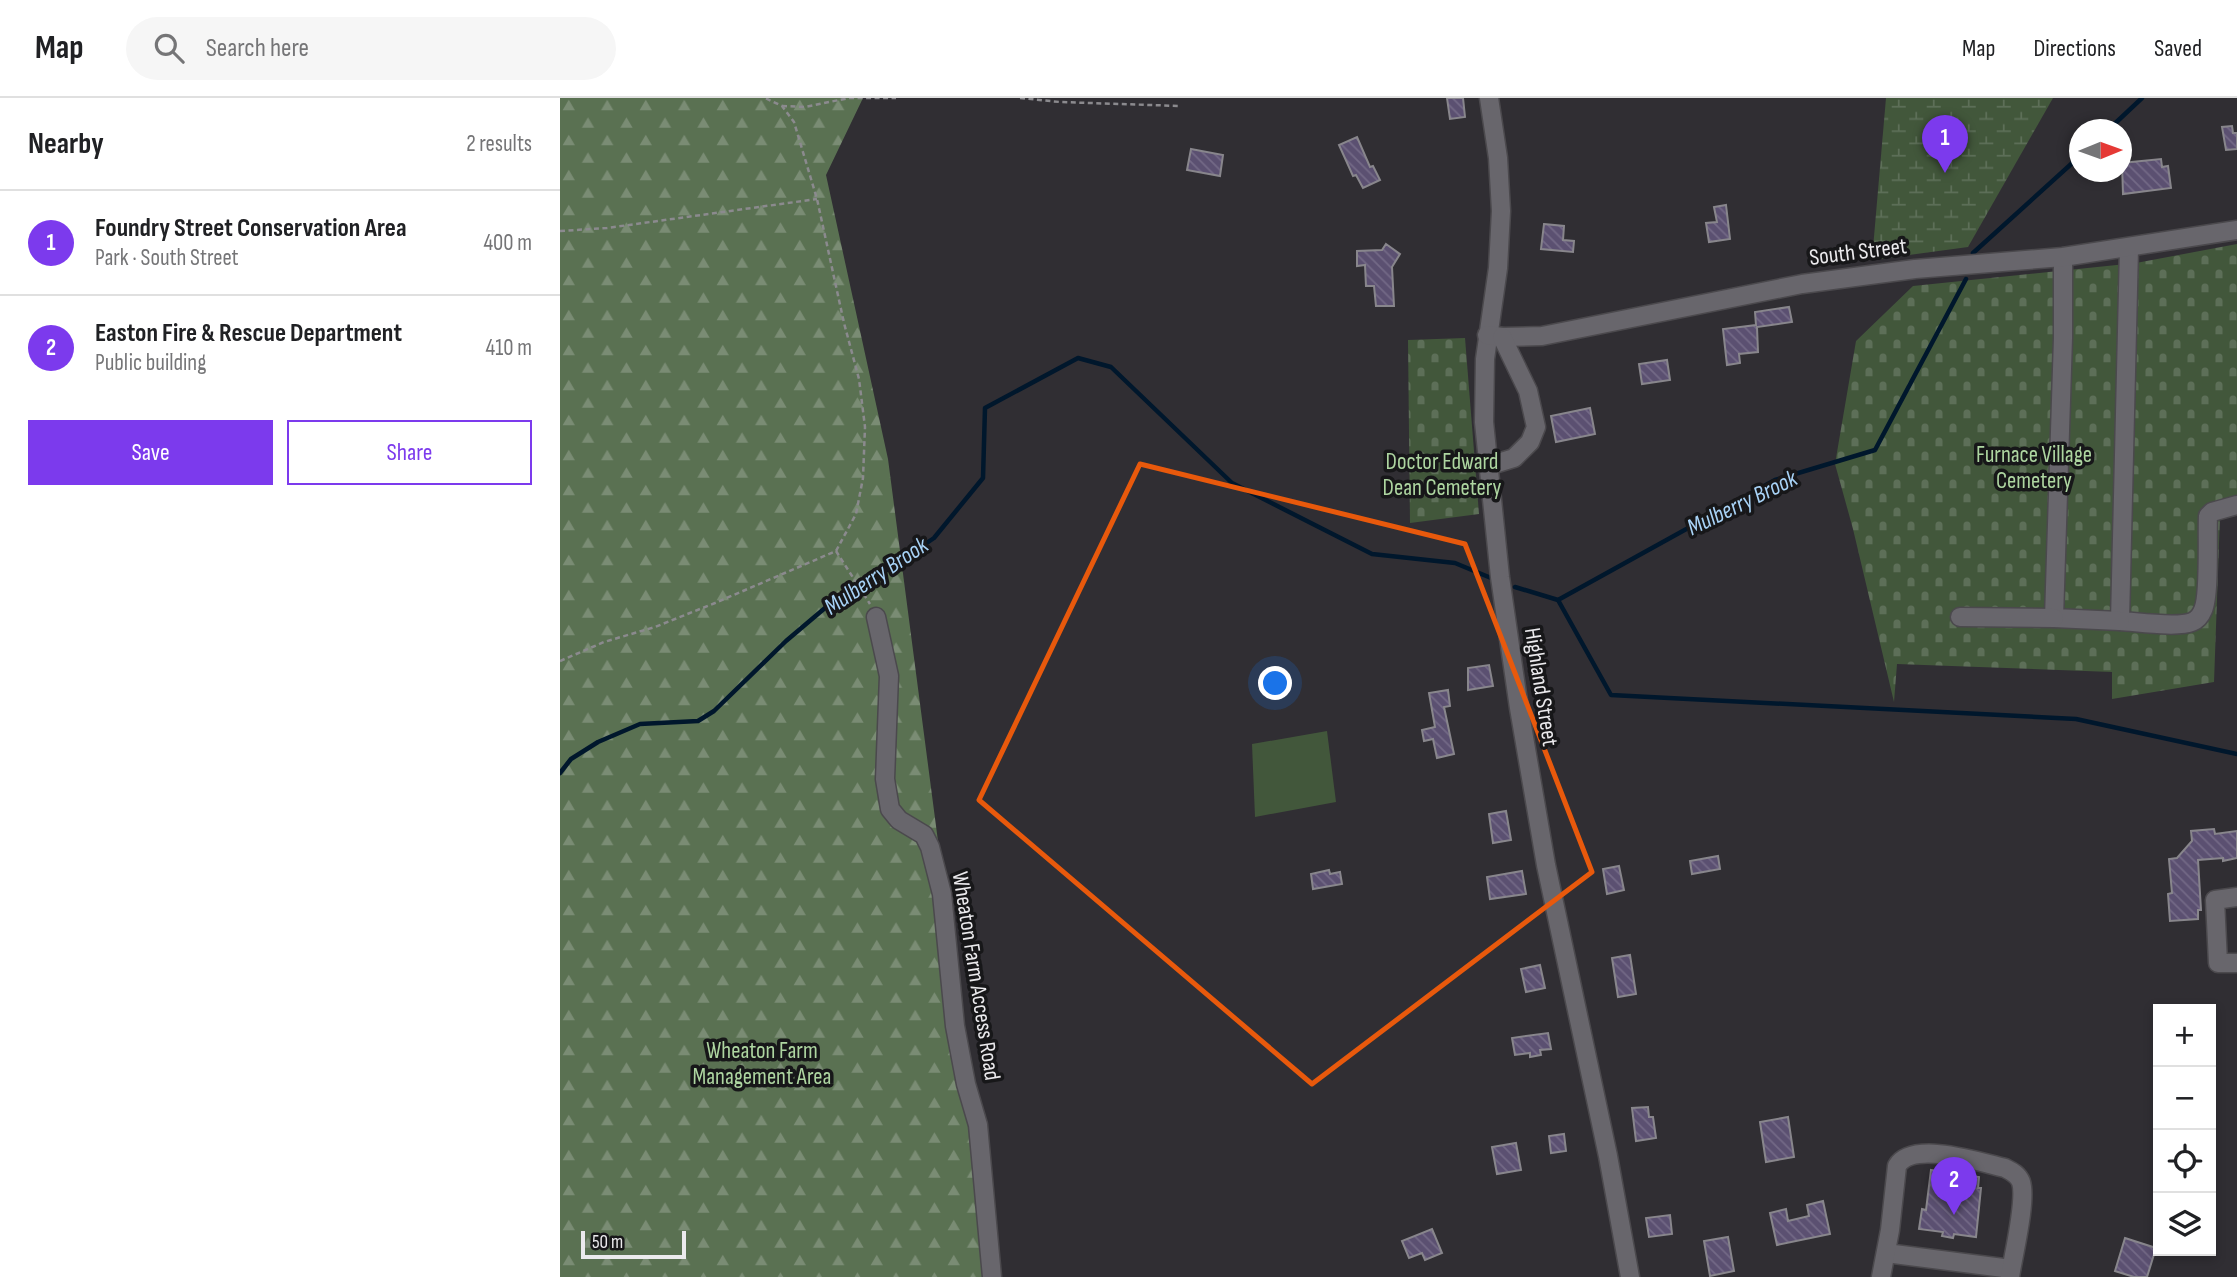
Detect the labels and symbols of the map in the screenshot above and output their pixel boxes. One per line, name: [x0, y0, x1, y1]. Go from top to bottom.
pin: 1: [1922, 115, 1968, 173]
north arrow: [2069, 119, 2132, 182]
street label: South Street: [1808, 232, 1908, 272]
park label: Furnace Village Cemetery: [1976, 441, 2092, 495]
park label: Doctor Edward Dean Cemetery: [1383, 448, 1502, 502]
water label: Mulberry Brook: [1682, 463, 1803, 542]
water label: Mulberry Brook: [819, 530, 934, 621]
street label: Highland Street: [1518, 626, 1564, 748]
your location: [1258, 666, 1292, 700]
street label: Wheaton Farm Access Road: [946, 870, 1006, 1082]
park label: Wheaton Farm Management Area: [693, 1037, 831, 1091]
pin: 2: [1931, 1157, 1977, 1215]
scale bar: [581, 1228, 686, 1260]

